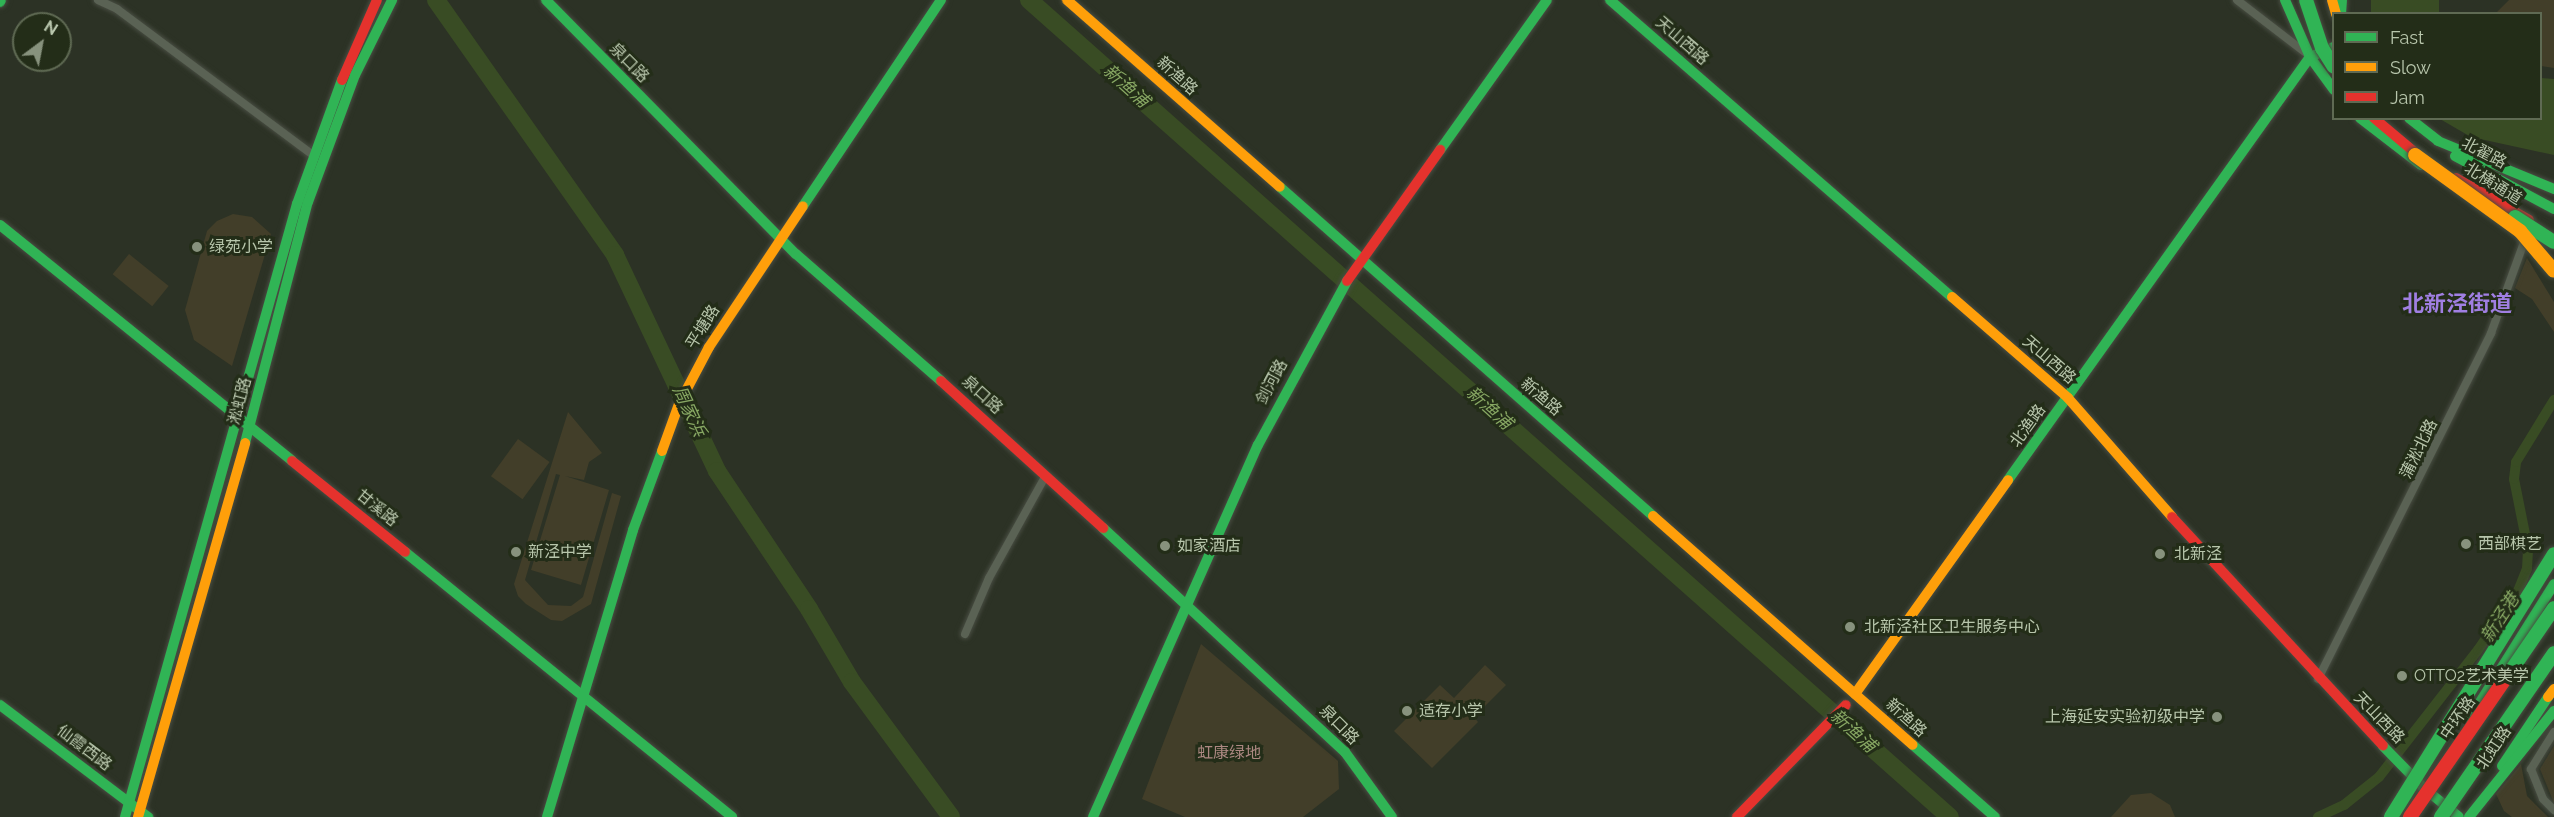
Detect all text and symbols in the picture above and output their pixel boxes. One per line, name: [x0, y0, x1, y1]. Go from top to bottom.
north arrow: [12, 12, 72, 72]
legend: [2332, 12, 2542, 120]
street label: 天山西路: [1652, 13, 1712, 69]
text: N: [41, 17, 61, 39]
text: Fast: [2390, 27, 2424, 48]
street label: 泉口路: [605, 39, 653, 87]
street label: 新渔路: [1153, 53, 1201, 99]
text: Slow: [2390, 57, 2431, 78]
water label: 新渔浦: [1099, 60, 1153, 112]
text: Jam: [2390, 87, 2425, 108]
street label: 北翟路: [2458, 133, 2510, 173]
street label: 北横通道: [2461, 159, 2525, 209]
place label: 绿苑小学: [209, 237, 273, 257]
marker: 绿苑小学: [190, 240, 204, 254]
district label: 北新泾街道: [2402, 291, 2512, 317]
street label: 平塘路: [682, 302, 724, 352]
street label: 天山西路: [2019, 332, 2079, 388]
street label: 剑河路: [1252, 356, 1292, 408]
street label: 泉口路: [958, 372, 1006, 418]
street label: 新渔路: [1517, 374, 1565, 420]
street label: 淞虹路: [225, 375, 255, 427]
water label: 周家浜: [668, 382, 710, 440]
water label: 新渔浦: [1462, 382, 1516, 434]
street label: 北渔路: [2006, 401, 2050, 451]
street label: 蒲淞北路: [2396, 416, 2442, 482]
street label: 甘溪路: [352, 485, 402, 531]
place label: 西部棋艺: [2478, 534, 2542, 554]
place label: 如家酒店: [1177, 536, 1241, 556]
marker: 西部棋艺: [2459, 537, 2473, 551]
marker: 如家酒店: [1158, 539, 1172, 553]
place label: 新泾中学: [528, 542, 592, 562]
place label: 北新泾: [2174, 544, 2222, 564]
marker: 新泾中学: [509, 545, 523, 559]
marker: 北新泾: [2151, 545, 2169, 563]
water label: 新泾港: [2476, 589, 2524, 647]
place label: 北新泾社区卫生服务中心: [1864, 617, 2040, 637]
marker: 北新泾社区卫生服务中心: [1841, 618, 1859, 636]
place label: OTTO2艺术美学: [2414, 666, 2529, 686]
marker: OTTO2艺术美学: [2395, 669, 2409, 683]
street label: 天山西路: [2350, 688, 2408, 748]
street label: 中环路: [2436, 693, 2480, 743]
street label: 新渔路: [1882, 695, 1930, 741]
street label: 泉口路: [1315, 701, 1363, 749]
place label: 适存小学: [1419, 701, 1483, 721]
marker: 适存小学: [1400, 704, 1414, 718]
water label: 新渔浦: [1826, 705, 1880, 757]
place label: 上海延安实验初级中学: [2045, 707, 2205, 727]
marker: 上海延安实验初级中学: [2210, 710, 2224, 724]
street label: 仙霞西路: [53, 721, 115, 775]
street label: 北虹路: [2473, 723, 2515, 773]
park label: 虹康绿地: [1197, 743, 1261, 763]

